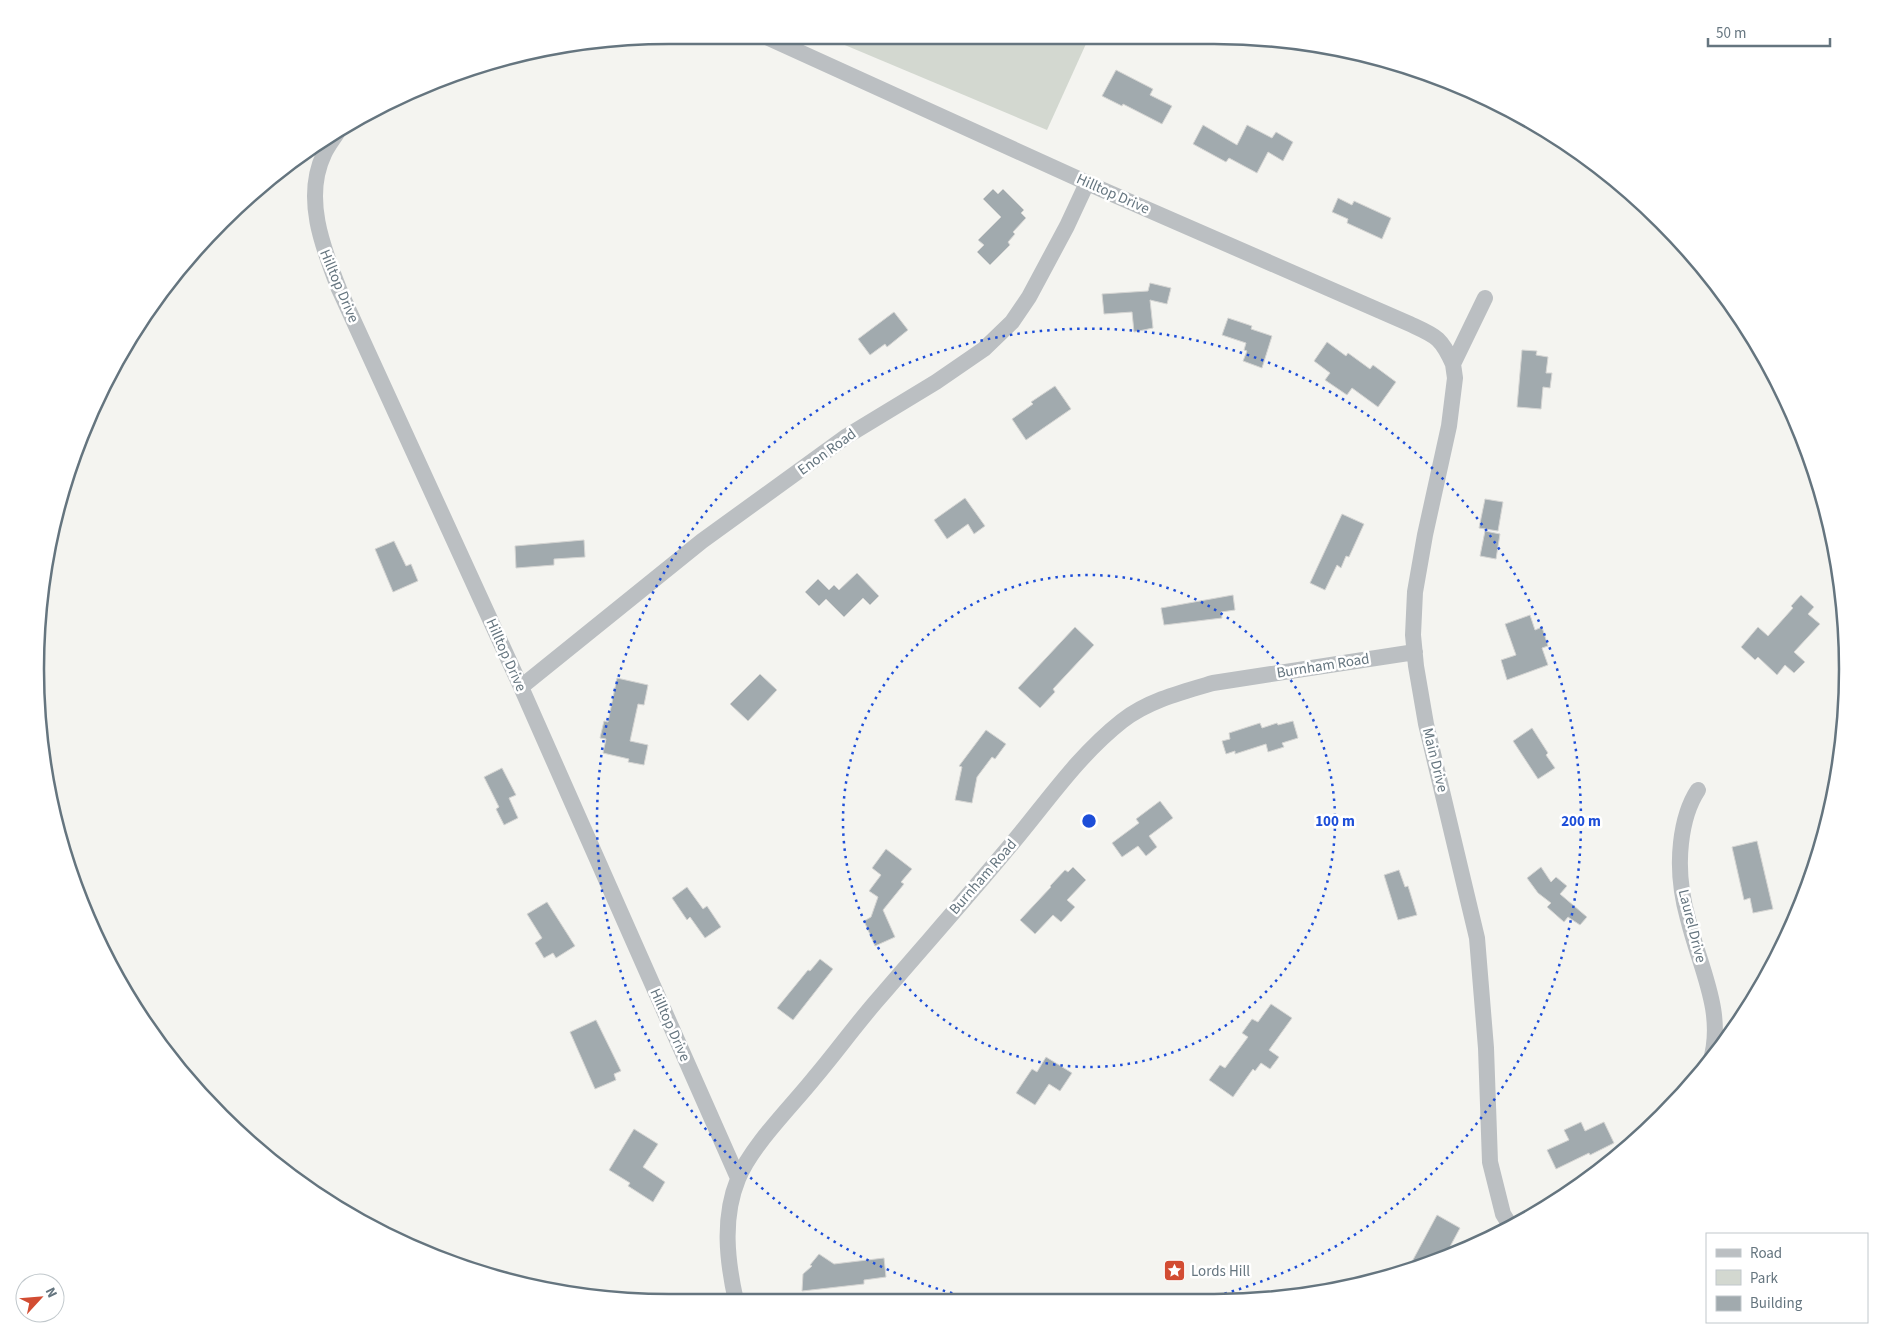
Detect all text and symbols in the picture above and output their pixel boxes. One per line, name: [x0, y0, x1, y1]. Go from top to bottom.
scale bar: [1708, 15, 1830, 47]
text: 50 m: [1716, 23, 1746, 44]
street label: Hilltop Drive: [1073, 169, 1153, 219]
street label: Hilltop Drive: [314, 246, 364, 326]
street label: Enon Road: [793, 424, 861, 480]
street label: Hilltop Drive: [481, 615, 531, 695]
street label: Burnham Road: [1275, 648, 1371, 684]
street label: Main Drive: [1417, 726, 1453, 794]
text: 100 m: [1315, 811, 1355, 832]
text: 200 m: [1561, 811, 1601, 832]
centre of rings: [1080, 812, 1098, 830]
street label: Burnham Road: [944, 835, 1022, 919]
street label: Laurel Drive: [1673, 887, 1711, 965]
street label: Hilltop Drive: [645, 985, 695, 1065]
legend: [1706, 1233, 1868, 1323]
text: Road: [1750, 1243, 1782, 1264]
place icon: Lords Hill: [1163, 1259, 1187, 1283]
place label: Lords Hill: [1191, 1261, 1250, 1282]
text: Park: [1750, 1268, 1779, 1289]
north arrow: [15, 1273, 65, 1323]
text: N: [40, 1284, 62, 1301]
text: Building: [1750, 1293, 1803, 1314]

